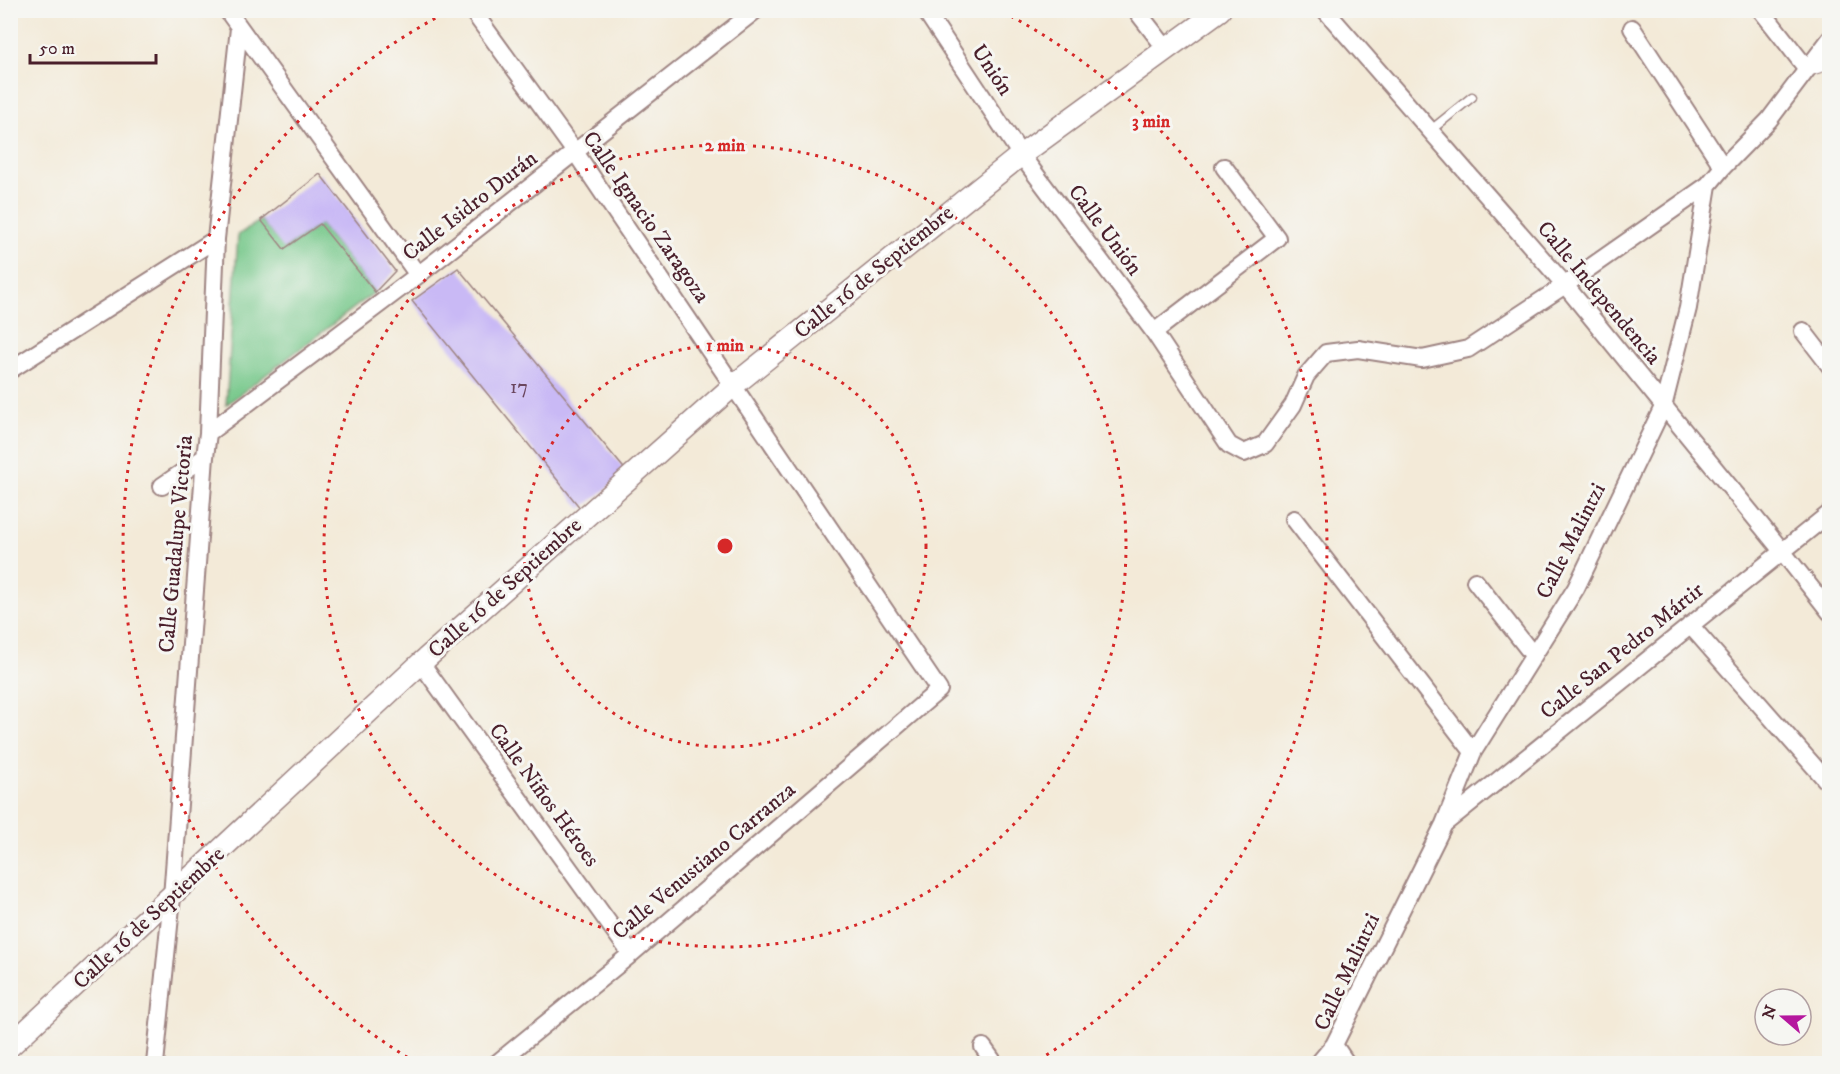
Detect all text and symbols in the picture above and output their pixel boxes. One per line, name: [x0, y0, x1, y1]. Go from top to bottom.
scale bar: [30, 27, 156, 65]
text: 50 m: [39, 38, 75, 60]
street label: Unión: [965, 39, 1019, 101]
text: 3 min: [1132, 111, 1171, 133]
street label: Calle Ignacio Zaragoza: [577, 126, 716, 309]
text: 2 min: [705, 135, 746, 157]
street label: Calle Isidro Durán: [397, 145, 543, 267]
street label: Calle Unión: [1062, 179, 1148, 281]
street label: Calle 16 de Septiembre: [789, 199, 959, 345]
street label: Calle Independencia: [1531, 216, 1667, 371]
text: 1 min: [706, 335, 745, 357]
house number: 17: [510, 375, 528, 400]
street label: Calle Guadalupe Victoria: [153, 433, 199, 654]
street label: Calle Malintzi: [1530, 479, 1612, 603]
street label: Calle 16 de Septiembre: [423, 512, 587, 664]
centre of rings: [715, 536, 735, 556]
street label: Calle San Pedro Mártir: [1535, 576, 1710, 725]
street label: Calle Niños Héroes: [483, 718, 605, 872]
street label: Calle Venustiano Carranza: [607, 776, 802, 946]
street label: Calle 16 de Septiembre: [68, 841, 230, 995]
street label: Calle Malintzi: [1308, 909, 1386, 1035]
north arrow: [1753, 987, 1813, 1047]
text: N: [1758, 1003, 1781, 1022]

